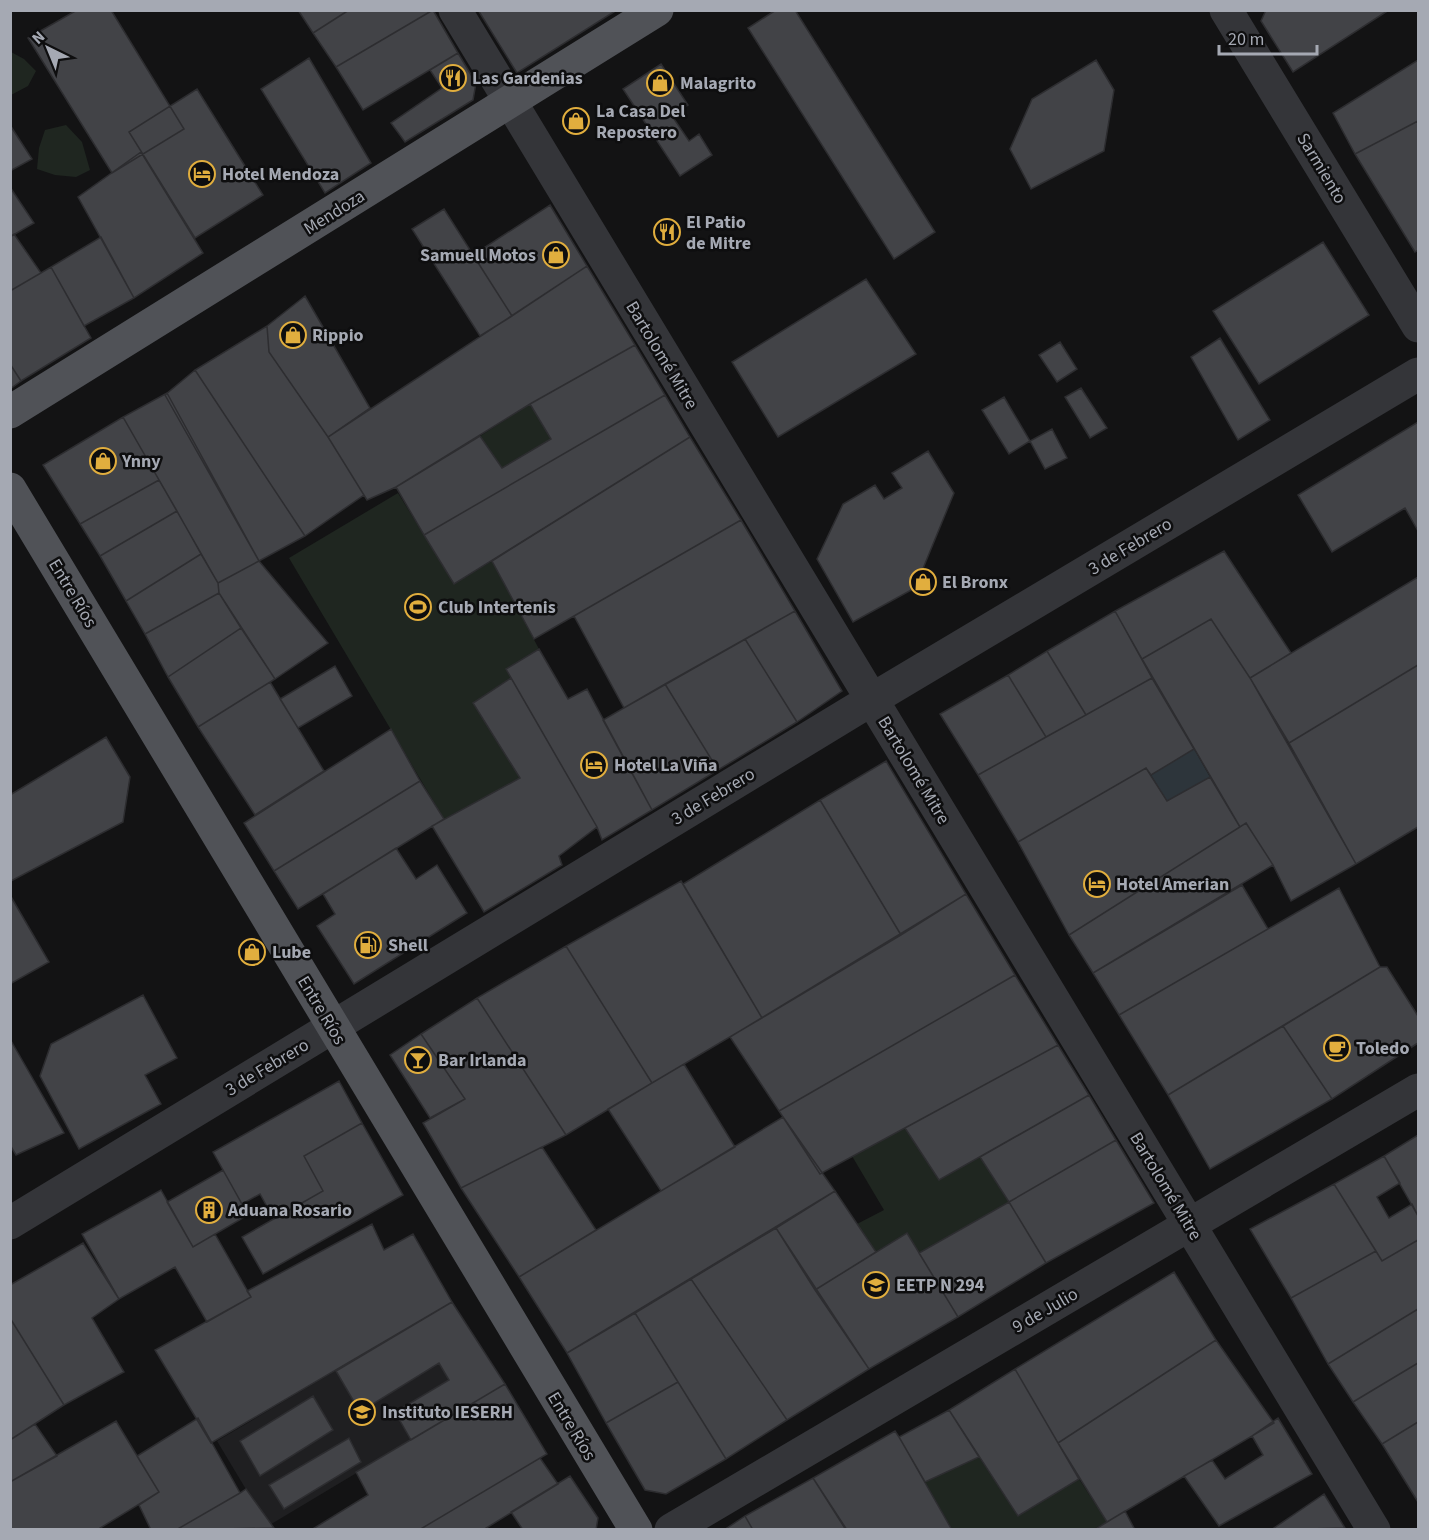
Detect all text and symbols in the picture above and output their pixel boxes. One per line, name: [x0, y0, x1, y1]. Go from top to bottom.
north arrow: [18, 18, 78, 78]
scale bar: [1219, 18, 1316, 56]
text: N: [27, 26, 50, 49]
text: 20 m: [1228, 27, 1264, 52]
restaurant icon: Las Gardenias: [438, 63, 468, 93]
place label: Las Gardenias: [472, 66, 583, 91]
shop icon: Malagrito: [645, 68, 675, 98]
place label: Malagrito: [680, 71, 756, 96]
place label: La Casa Del Repostero: [596, 99, 685, 145]
shop icon: La Casa Del Repostero: [561, 106, 591, 136]
street label: Sarmiento: [1291, 128, 1353, 208]
hotel icon: Hotel Mendoza: [187, 159, 217, 189]
place label: Hotel Mendoza: [222, 162, 339, 187]
street label: Mendoza: [299, 184, 370, 241]
place label: El Patio de Mitre: [686, 210, 751, 256]
restaurant icon: El Patio de Mitre: [652, 217, 682, 247]
shop icon: Samuell Motos: [541, 240, 571, 270]
place label: Samuell Motos: [420, 243, 536, 268]
street label: Bartolomé Mitre: [619, 297, 704, 414]
shop icon: Rippio: [278, 320, 308, 350]
place label: Rippio: [312, 323, 364, 348]
shop icon: Ynny: [88, 446, 118, 476]
place label: Ynny: [121, 449, 161, 474]
street label: 3 de Febrero: [1084, 512, 1177, 581]
street label: Entre Ríos: [42, 554, 103, 632]
shop icon: El Bronx: [908, 567, 938, 597]
place label: El Bronx: [942, 570, 1008, 595]
sports icon: Club Intertenis: [403, 592, 433, 622]
place label: Club Intertenis: [438, 595, 556, 620]
street label: Bartolomé Mitre: [871, 712, 956, 829]
hotel icon: Hotel La Viña: [579, 750, 609, 780]
place label: Hotel La Viña: [614, 753, 717, 778]
street label: 3 de Febrero: [667, 762, 760, 831]
hotel icon: Hotel Amerian: [1082, 869, 1112, 899]
place label: Hotel Amerian: [1116, 872, 1229, 897]
fuel station icon: Shell: [353, 930, 383, 960]
place label: Shell: [388, 933, 428, 958]
shop icon: Lube: [237, 937, 267, 967]
place label: Lube: [272, 940, 311, 965]
street label: Entre Ríos: [291, 971, 352, 1049]
street label: 3 de Febrero: [221, 1033, 314, 1102]
cafe icon: Toledo: [1322, 1033, 1352, 1063]
place label: Toledo: [1356, 1036, 1409, 1061]
bar icon: Bar Irlanda: [403, 1045, 433, 1075]
place label: Bar Irlanda: [438, 1048, 526, 1073]
street label: Bartolomé Mitre: [1123, 1128, 1208, 1245]
building icon: Aduana Rosario: [194, 1195, 224, 1225]
place label: Aduana Rosario: [227, 1198, 352, 1223]
school or university icon: EETP N 294: [861, 1270, 891, 1300]
place label: EETP N 294: [896, 1273, 985, 1298]
street label: 9 de Julio: [1008, 1282, 1083, 1339]
street label: Entre Ríos: [541, 1387, 602, 1465]
school or university icon: Instituto IESERH: [347, 1397, 377, 1427]
place label: Instituto IESERH: [382, 1400, 513, 1425]

